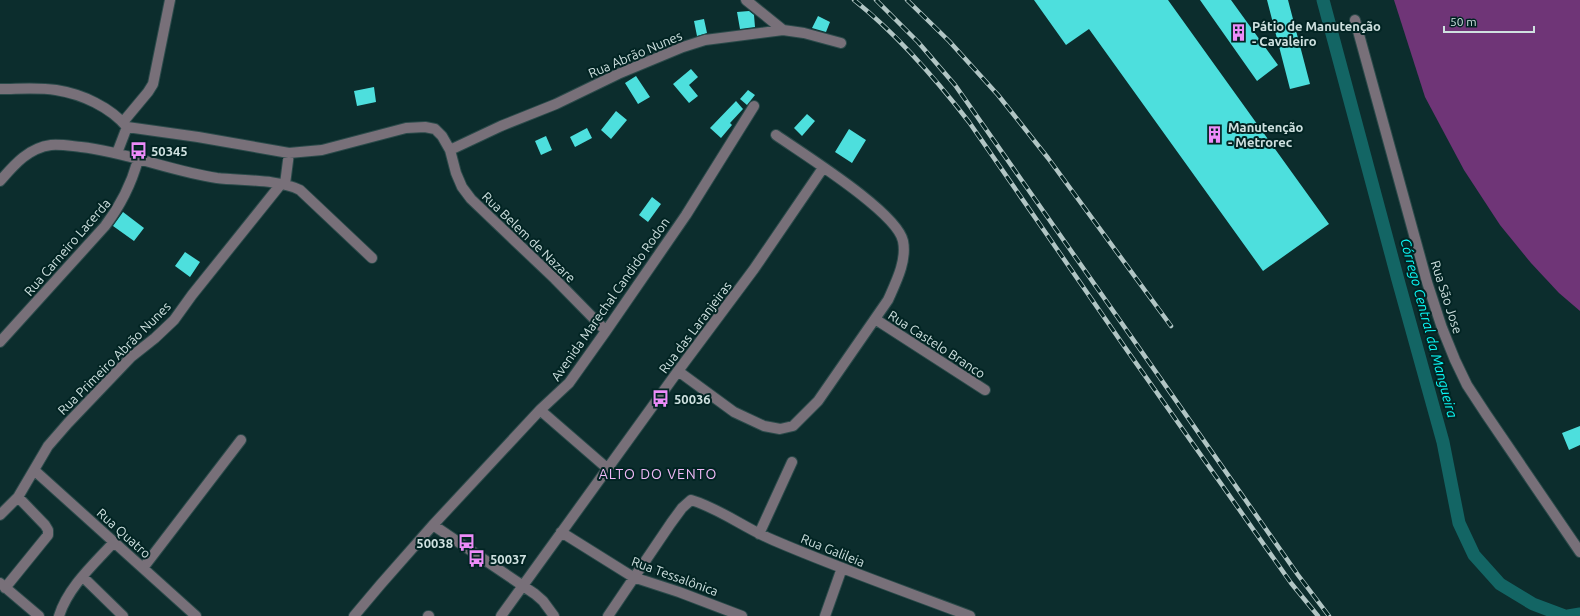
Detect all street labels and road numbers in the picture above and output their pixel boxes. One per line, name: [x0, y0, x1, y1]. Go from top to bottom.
street label: Rua Abrão Nunes: [586, 28, 684, 80]
street label: Rua Belem de Nazare: [480, 189, 578, 285]
street label: Rua Carneiro Lacerda: [21, 196, 113, 298]
street label: Avenida Marechal Candido Rodon: [548, 215, 672, 383]
street label: Rua São Jose: [1429, 259, 1465, 335]
street label: Rua das Laranjeiras: [656, 278, 734, 376]
street label: Rua Primeiro Abrão Nunes: [55, 299, 173, 417]
street label: Rua Castelo Branco: [886, 307, 988, 381]
street label: Rua Quatro: [94, 505, 154, 561]
street label: Rua Galileia: [799, 531, 867, 569]
street label: Rua Tessalônica: [630, 554, 720, 598]

